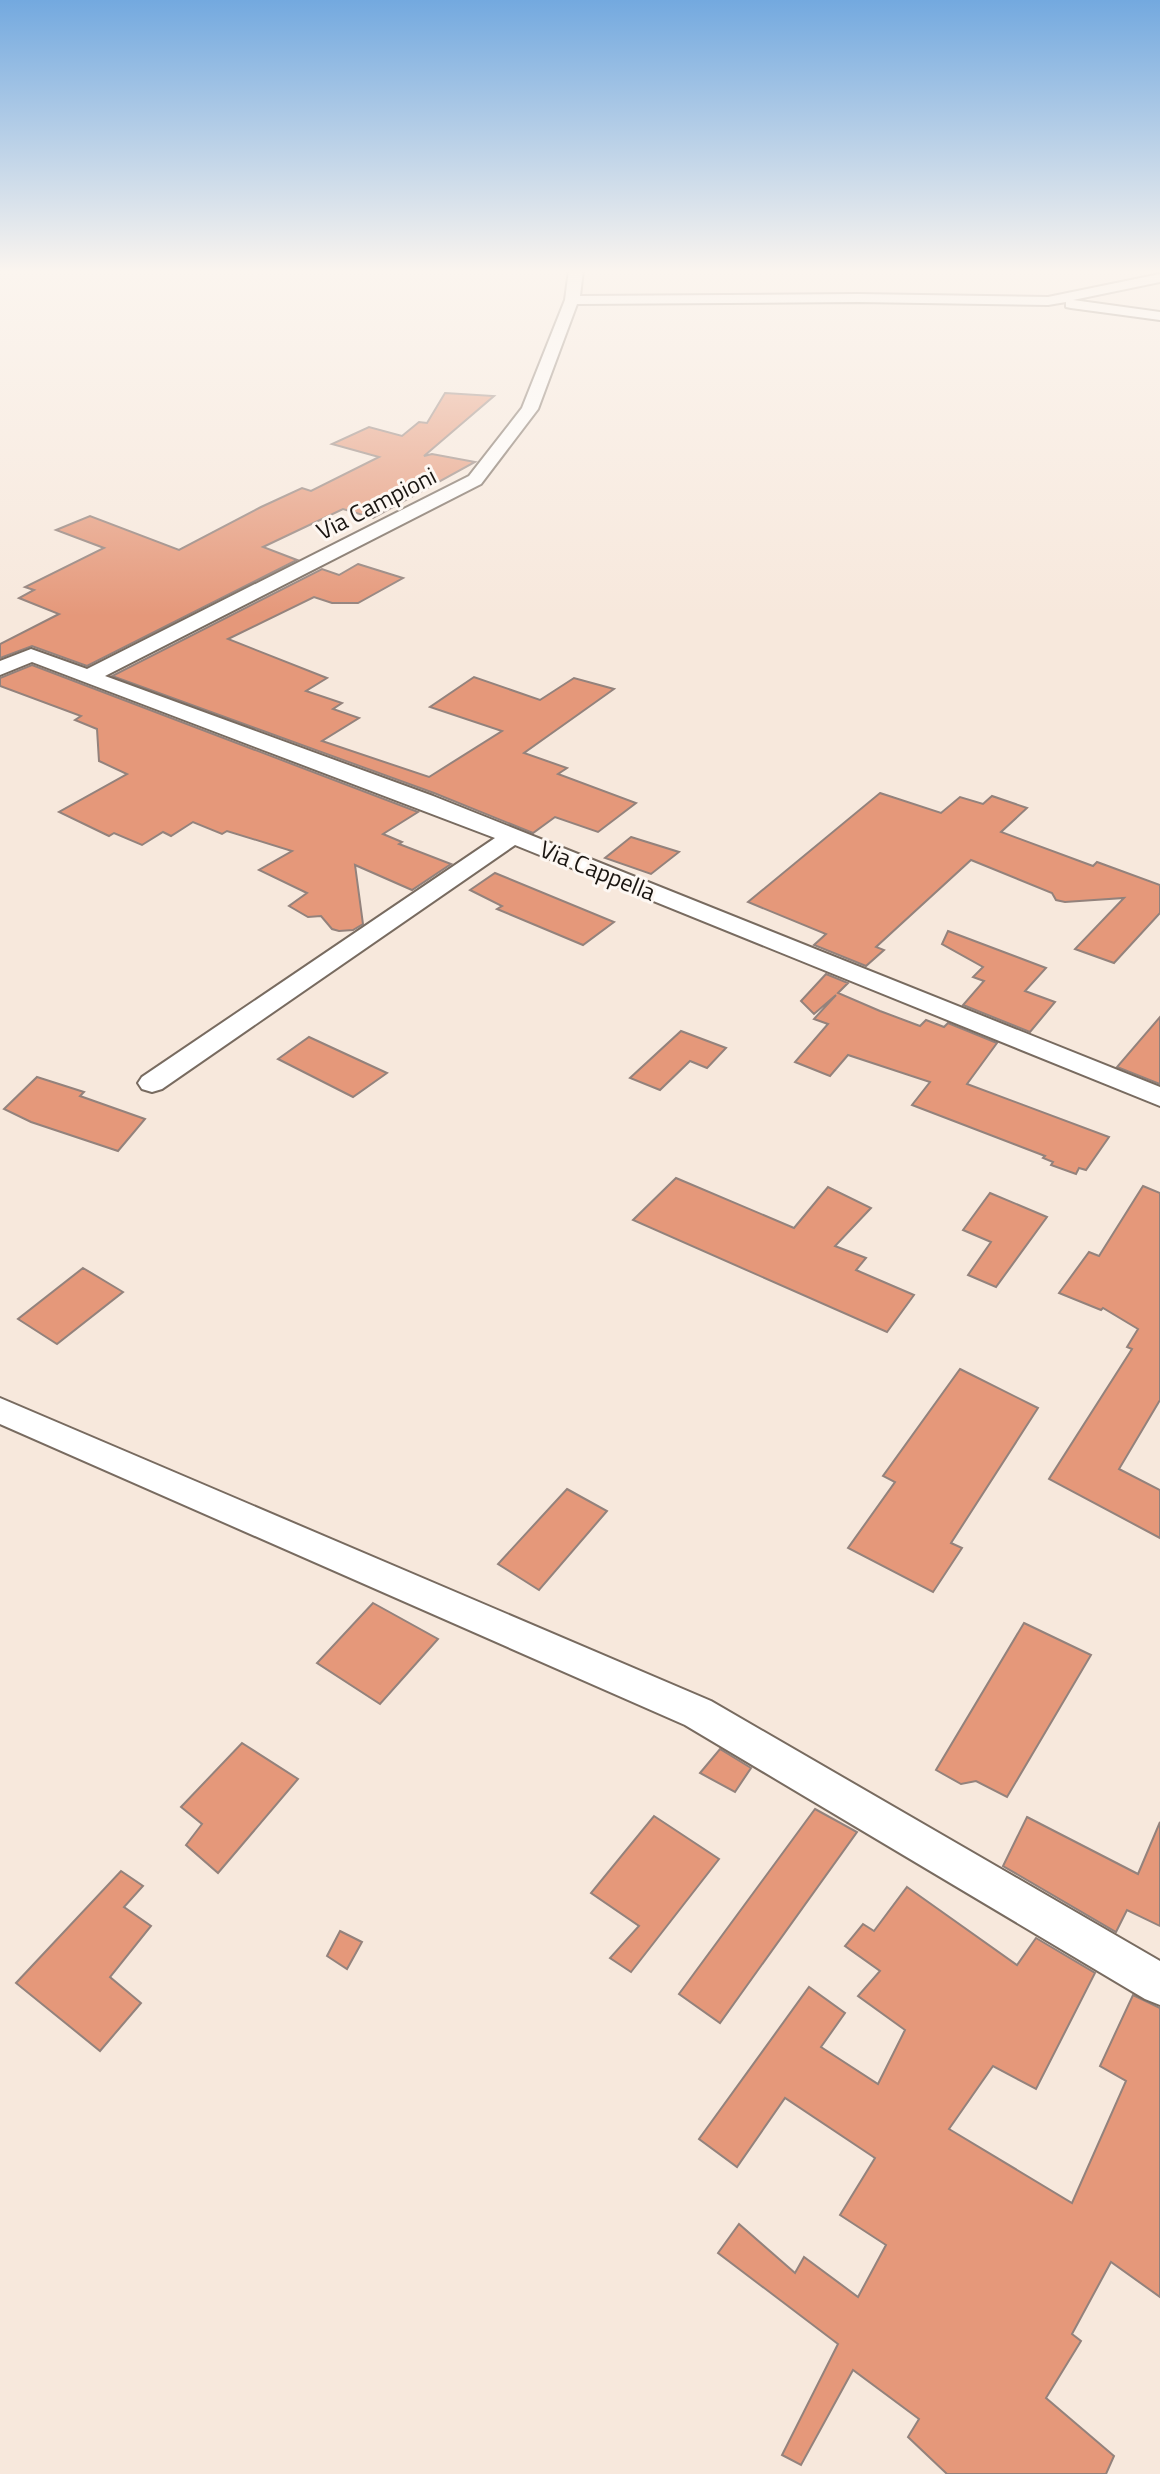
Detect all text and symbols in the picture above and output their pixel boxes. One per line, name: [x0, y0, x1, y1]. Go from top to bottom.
street label: Via Campioni: [310, 457, 442, 549]
street label: Via Cappella: [535, 830, 661, 910]

